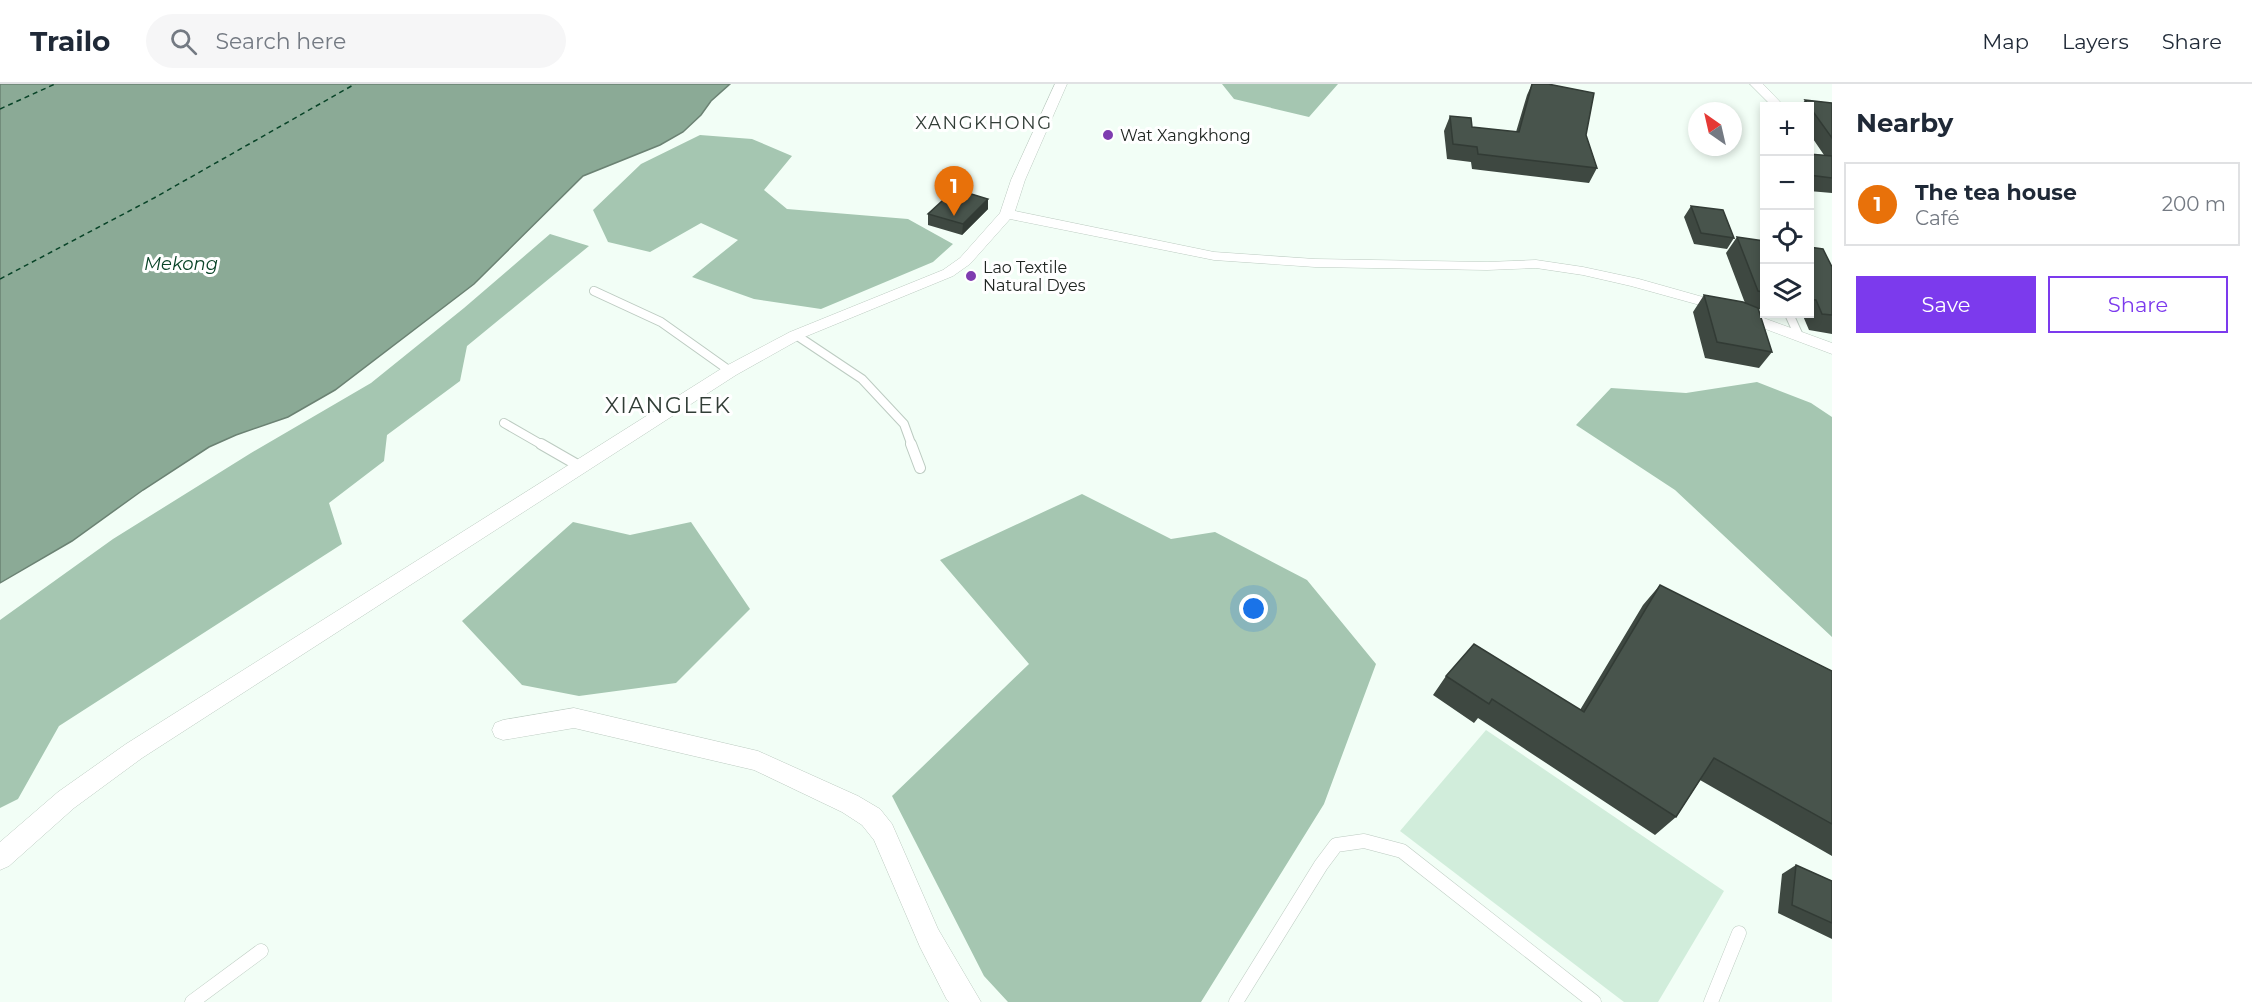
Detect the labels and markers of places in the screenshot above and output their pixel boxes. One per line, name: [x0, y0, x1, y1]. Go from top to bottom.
place label: Wat Xangkhong: [1120, 126, 1251, 145]
marker: Wat Xangkhong: [1101, 128, 1115, 142]
pin: 1: [934, 166, 974, 216]
place label: Lao Textile Natural Dyes: [983, 258, 1086, 295]
marker: Lao Textile Natural Dyes: [964, 269, 978, 283]

